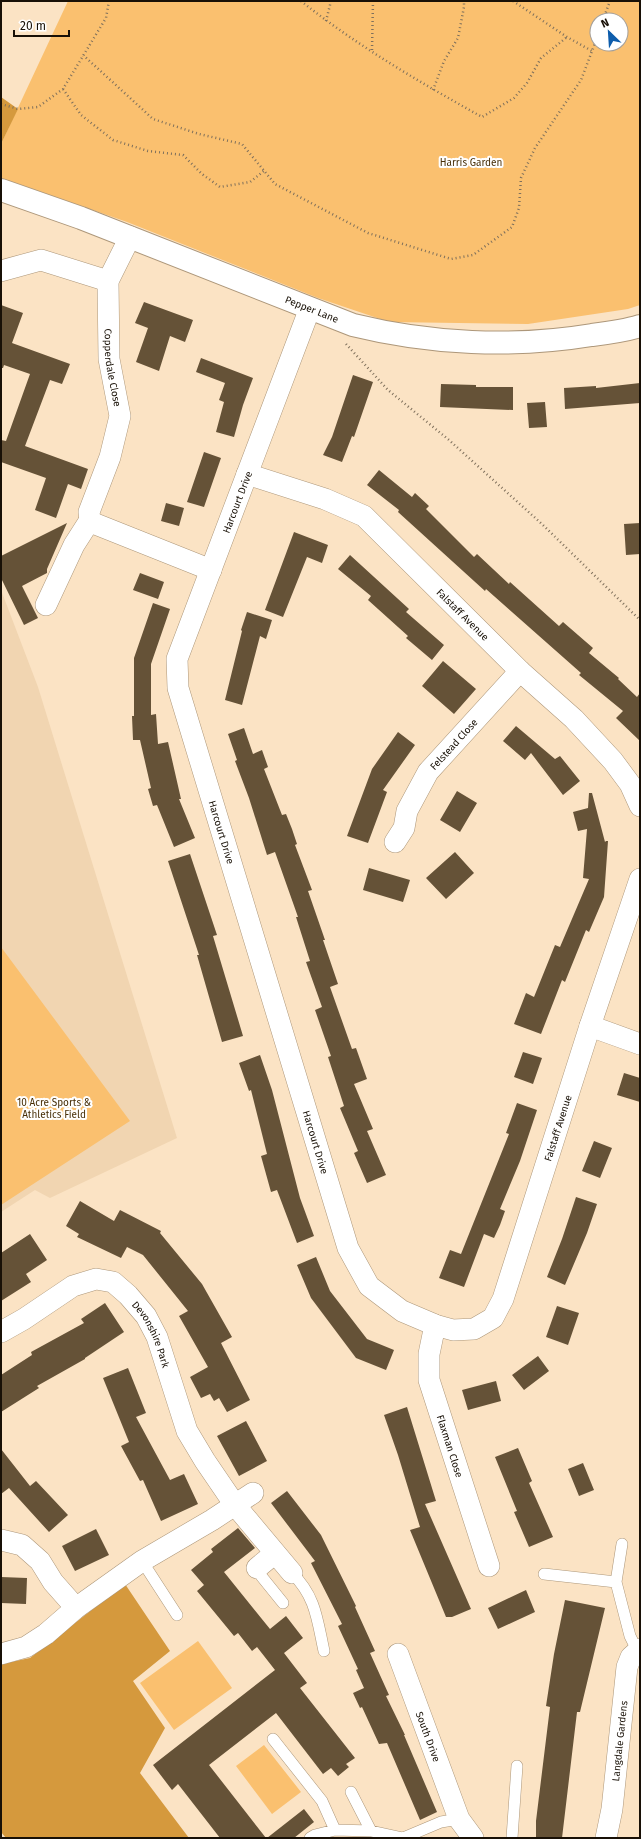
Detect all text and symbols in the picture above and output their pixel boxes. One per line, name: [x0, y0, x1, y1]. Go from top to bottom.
scale bar: [14, 12, 69, 38]
north arrow: [589, 12, 629, 52]
text: N: [599, 16, 611, 31]
text: 20 m: [20, 19, 46, 33]
park label: Harris Garden: [440, 157, 502, 169]
street label: Pepper Lane: [283, 294, 340, 326]
street label: Copperdale Close: [102, 328, 123, 408]
street label: Harcourt Drive: [221, 470, 255, 535]
street label: Falstaff Avenue: [434, 587, 491, 644]
street label: Felstead Close: [428, 717, 480, 773]
street label: Harcourt Drive: [206, 799, 236, 866]
street label: Falstaff Avenue: [542, 1094, 575, 1163]
park label: 10 Acre Sports & Athletics Field: [17, 1097, 91, 1121]
street label: Harcourt Drive: [300, 1109, 330, 1176]
street label: Devonshire Park: [129, 1299, 172, 1370]
street label: Flaxman Close: [434, 1414, 465, 1479]
street label: Langdale Gardens: [610, 1700, 630, 1782]
street label: South Drive: [413, 1710, 442, 1764]

